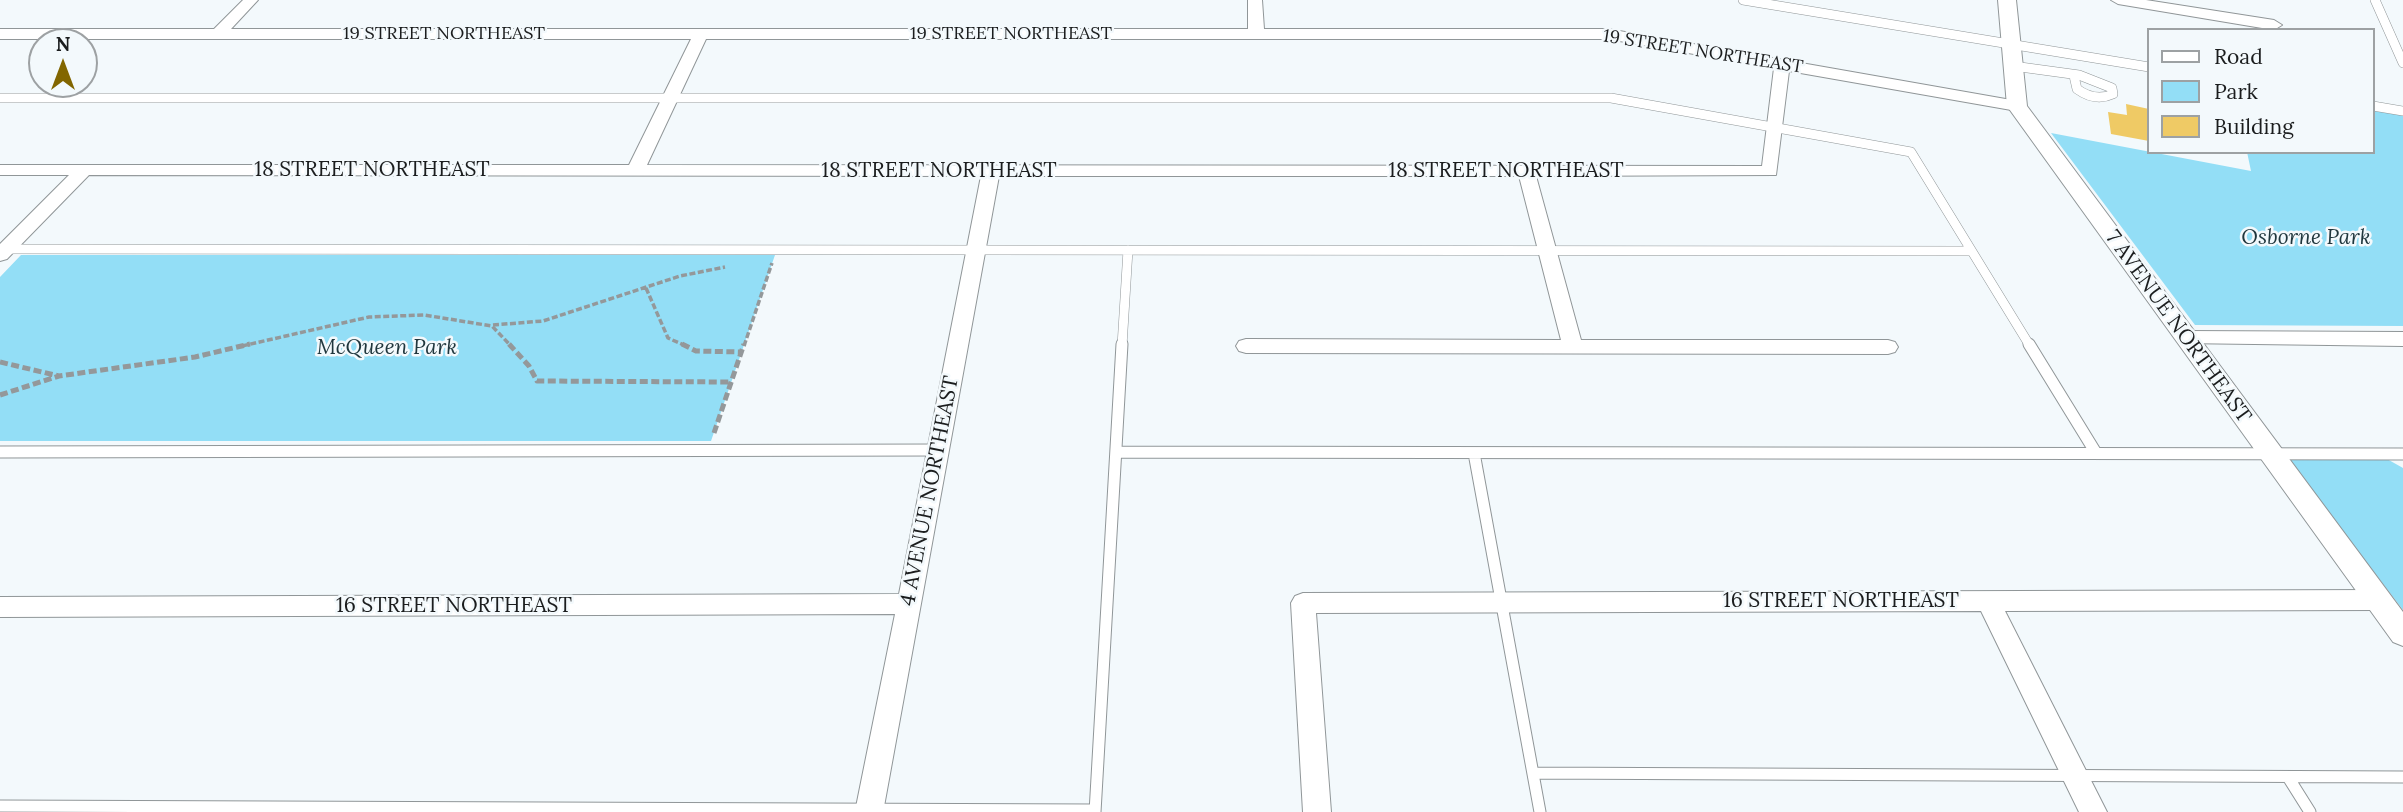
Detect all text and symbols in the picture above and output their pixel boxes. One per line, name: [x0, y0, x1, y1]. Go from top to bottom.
street label: 19 STREET NORTHEAST: [343, 23, 545, 45]
street label: 19 STREET NORTHEAST: [910, 23, 1112, 45]
street label: 19 STREET NORTHEAST: [1601, 26, 1805, 78]
north arrow: [28, 28, 98, 98]
legend: [2148, 28, 2375, 154]
text: N: [56, 32, 70, 56]
text: Road: [2214, 43, 2263, 70]
text: Park: [2214, 78, 2258, 105]
text: Building: [2214, 113, 2294, 140]
street label: 18 STREET NORTHEAST: [254, 157, 490, 183]
street label: 18 STREET NORTHEAST: [821, 158, 1057, 184]
street label: 18 STREET NORTHEAST: [1388, 158, 1624, 184]
park label: Osborne Park: [2241, 225, 2371, 251]
street label: 7 AVENUE NORTHEAST: [2100, 226, 2256, 428]
park label: McQueen Park: [317, 335, 457, 361]
street label: 4 AVENUE NORTHEAST: [895, 374, 965, 608]
street label: 16 STREET NORTHEAST: [1723, 588, 1959, 614]
street label: 16 STREET NORTHEAST: [336, 593, 572, 619]

